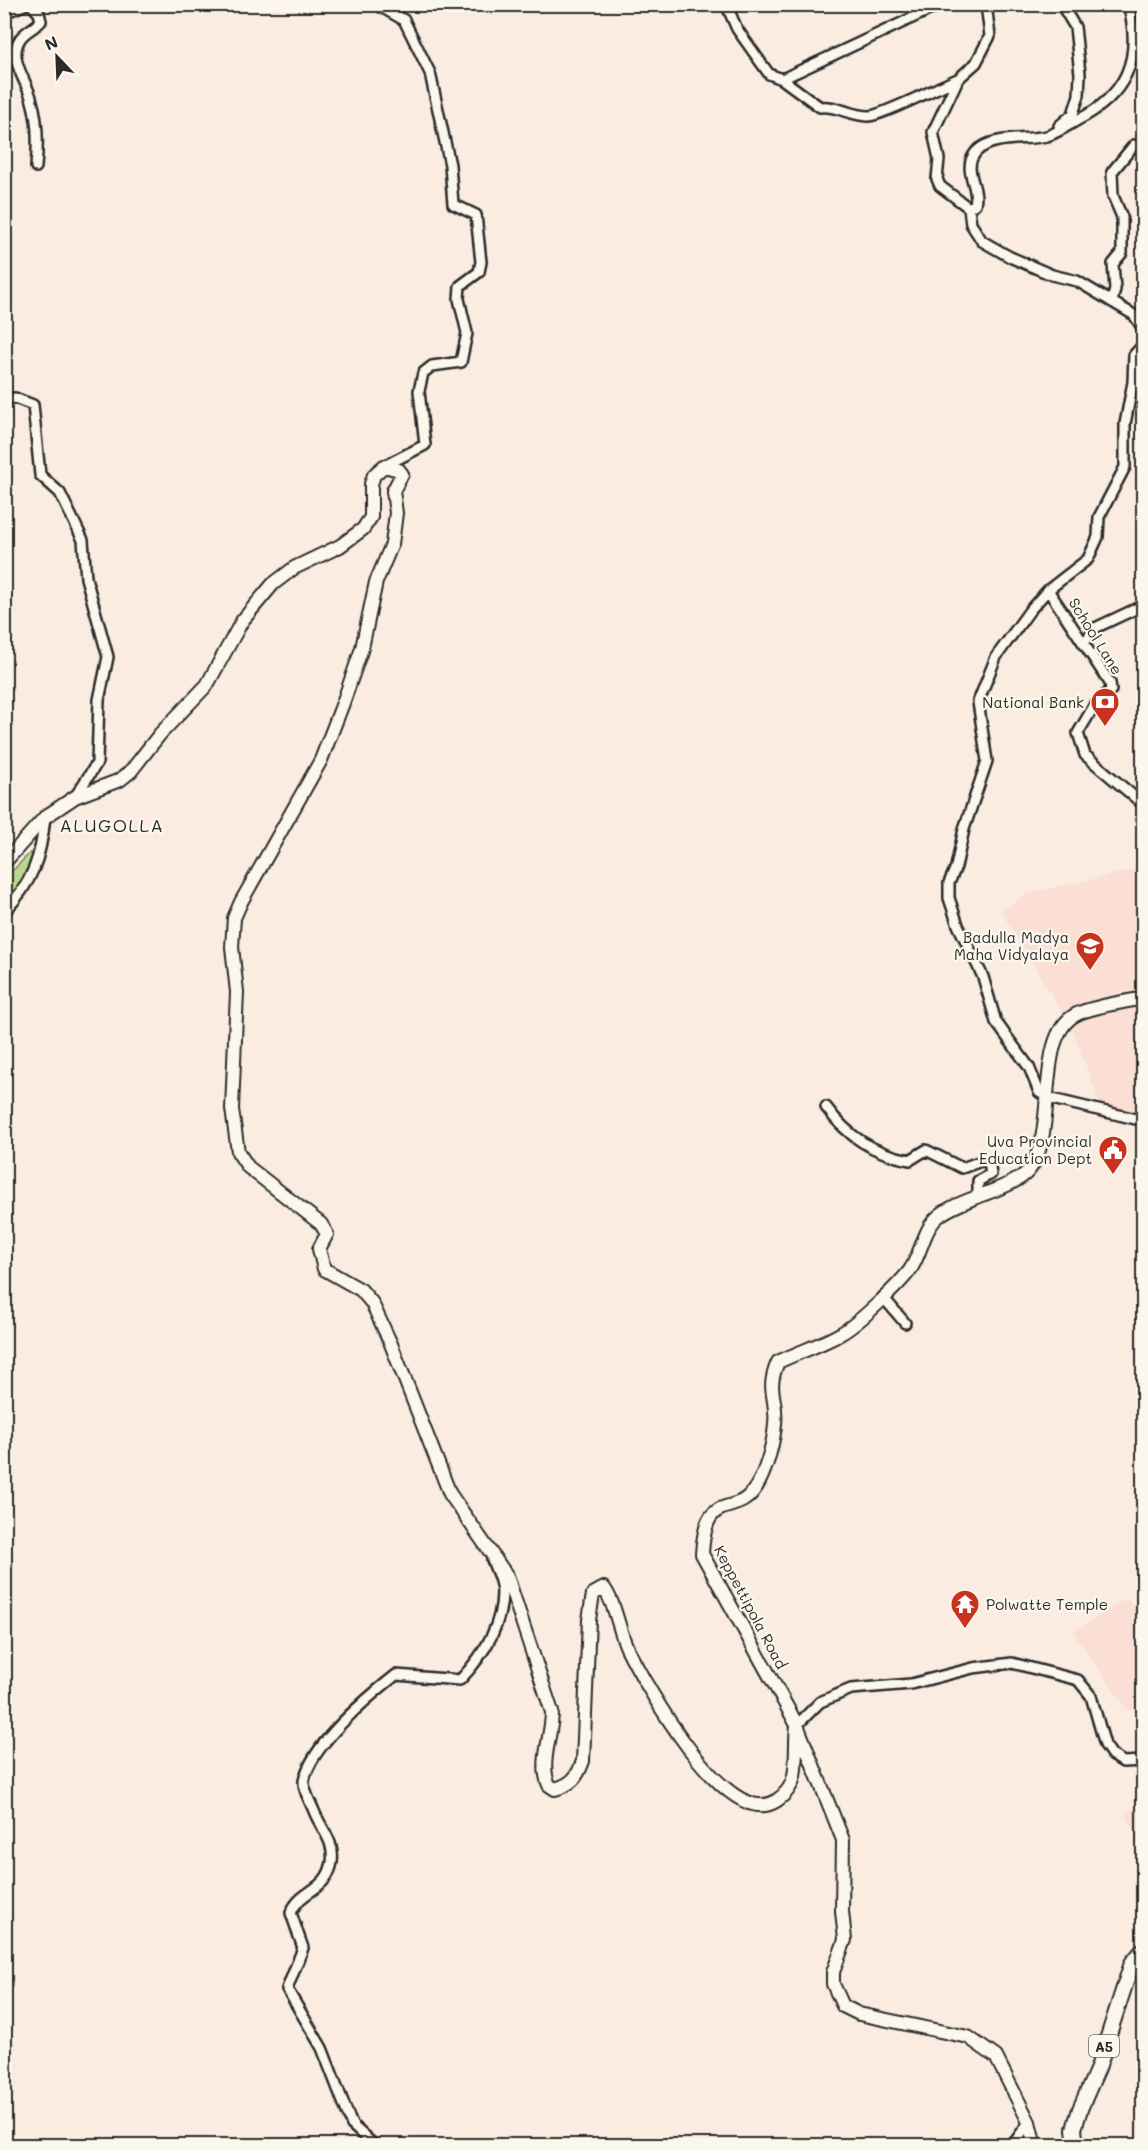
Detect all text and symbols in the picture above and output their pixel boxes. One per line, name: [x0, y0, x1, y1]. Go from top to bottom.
north arrow: [27, 27, 87, 87]
text: N: [41, 31, 61, 55]
street label: School Lane: [1064, 594, 1128, 678]
bank icon: National Bank: [1089, 686, 1121, 728]
place label: National Bank: [982, 692, 1084, 712]
district label: ALUGOLLA: [60, 813, 164, 837]
place label: Badulla Madya Maha Vidyalaya: [954, 927, 1069, 964]
school or university icon: Badulla Madya Maha Vidyalaya: [1074, 930, 1106, 972]
place label: Uva Provincial Education Dept: [979, 1131, 1092, 1168]
public building icon: Uva Provincial Education Dept: [1097, 1134, 1129, 1176]
street label: Keppettipola Road: [710, 1542, 792, 1672]
temple icon: Polwatte Temple: [949, 1588, 981, 1630]
place label: Polwatte Temple: [986, 1594, 1108, 1614]
road number: A5: [1089, 2035, 1119, 2057]

